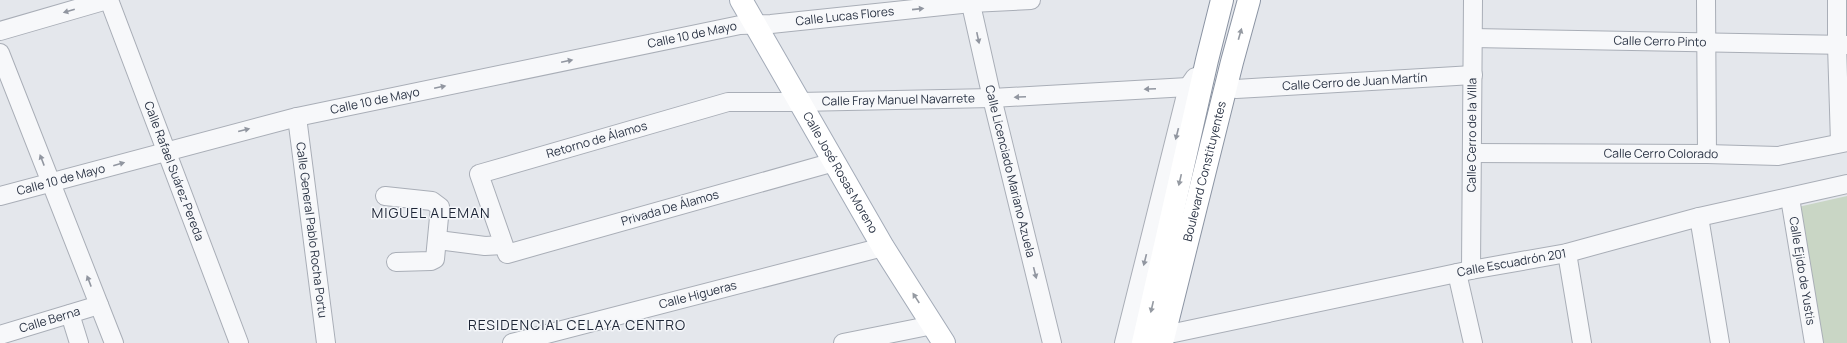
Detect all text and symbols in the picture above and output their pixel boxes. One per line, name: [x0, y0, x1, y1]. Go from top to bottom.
street label: Calle Lucas Flores: [795, 2, 895, 29]
one-way arrow: [912, 6, 924, 12]
one-way arrow: [63, 8, 75, 14]
street label: Calle 10 de Mayo: [646, 17, 738, 52]
one-way arrow: [1237, 27, 1243, 39]
one-way arrow: [976, 32, 982, 44]
street label: Calle Cerro Pinto: [1613, 32, 1707, 50]
one-way arrow: [561, 57, 573, 63]
street label: Calle Cerro de Juan Martín: [1282, 69, 1428, 94]
street label: Calle Cerro de la Villa: [1463, 78, 1480, 192]
street label: Calle 10 de Mayo: [329, 83, 421, 118]
street label: Calle Licenciado Mariano Azuela: [981, 83, 1040, 259]
one-way arrow: [433, 84, 446, 90]
one-way arrow: [1143, 86, 1156, 92]
street label: Calle Fray Manuel Navarrete: [822, 89, 975, 110]
one-way arrow: [1014, 93, 1026, 100]
street label: Calle Rafael Suárez Pereda: [140, 99, 209, 243]
street label: Boulevard Constituyentes: [1179, 99, 1230, 243]
street label: Calle José Rosas Moreno: [799, 108, 882, 236]
street label: Retorno de Álamos: [544, 117, 649, 162]
one-way arrow: [238, 127, 251, 133]
one-way arrow: [1173, 128, 1179, 140]
street label: Calle General Pablo Rocha Portu: [292, 141, 332, 319]
street label: Calle Cerro Colorado: [1604, 145, 1719, 162]
one-way arrow: [38, 153, 44, 165]
street label: Calle 10 de Mayo: [15, 159, 107, 199]
one-way arrow: [113, 161, 125, 167]
one-way arrow: [1176, 174, 1182, 186]
street label: Privada De Álamos: [619, 185, 721, 230]
district label: MIGUEL ALEMAN: [371, 203, 491, 222]
street label: Calle Ejido de Yustis: [1785, 215, 1820, 326]
street label: Calle Escuadrón 201: [1455, 244, 1568, 281]
one-way arrow: [1142, 254, 1148, 266]
one-way arrow: [1032, 267, 1038, 280]
one-way arrow: [86, 274, 92, 286]
street label: Calle Higueras: [657, 276, 738, 313]
one-way arrow: [912, 293, 920, 303]
one-way arrow: [1148, 301, 1154, 313]
street label: Calle Berna: [17, 302, 82, 337]
district label: RESIDENCIAL CELAYA CENTRO: [468, 315, 686, 334]

